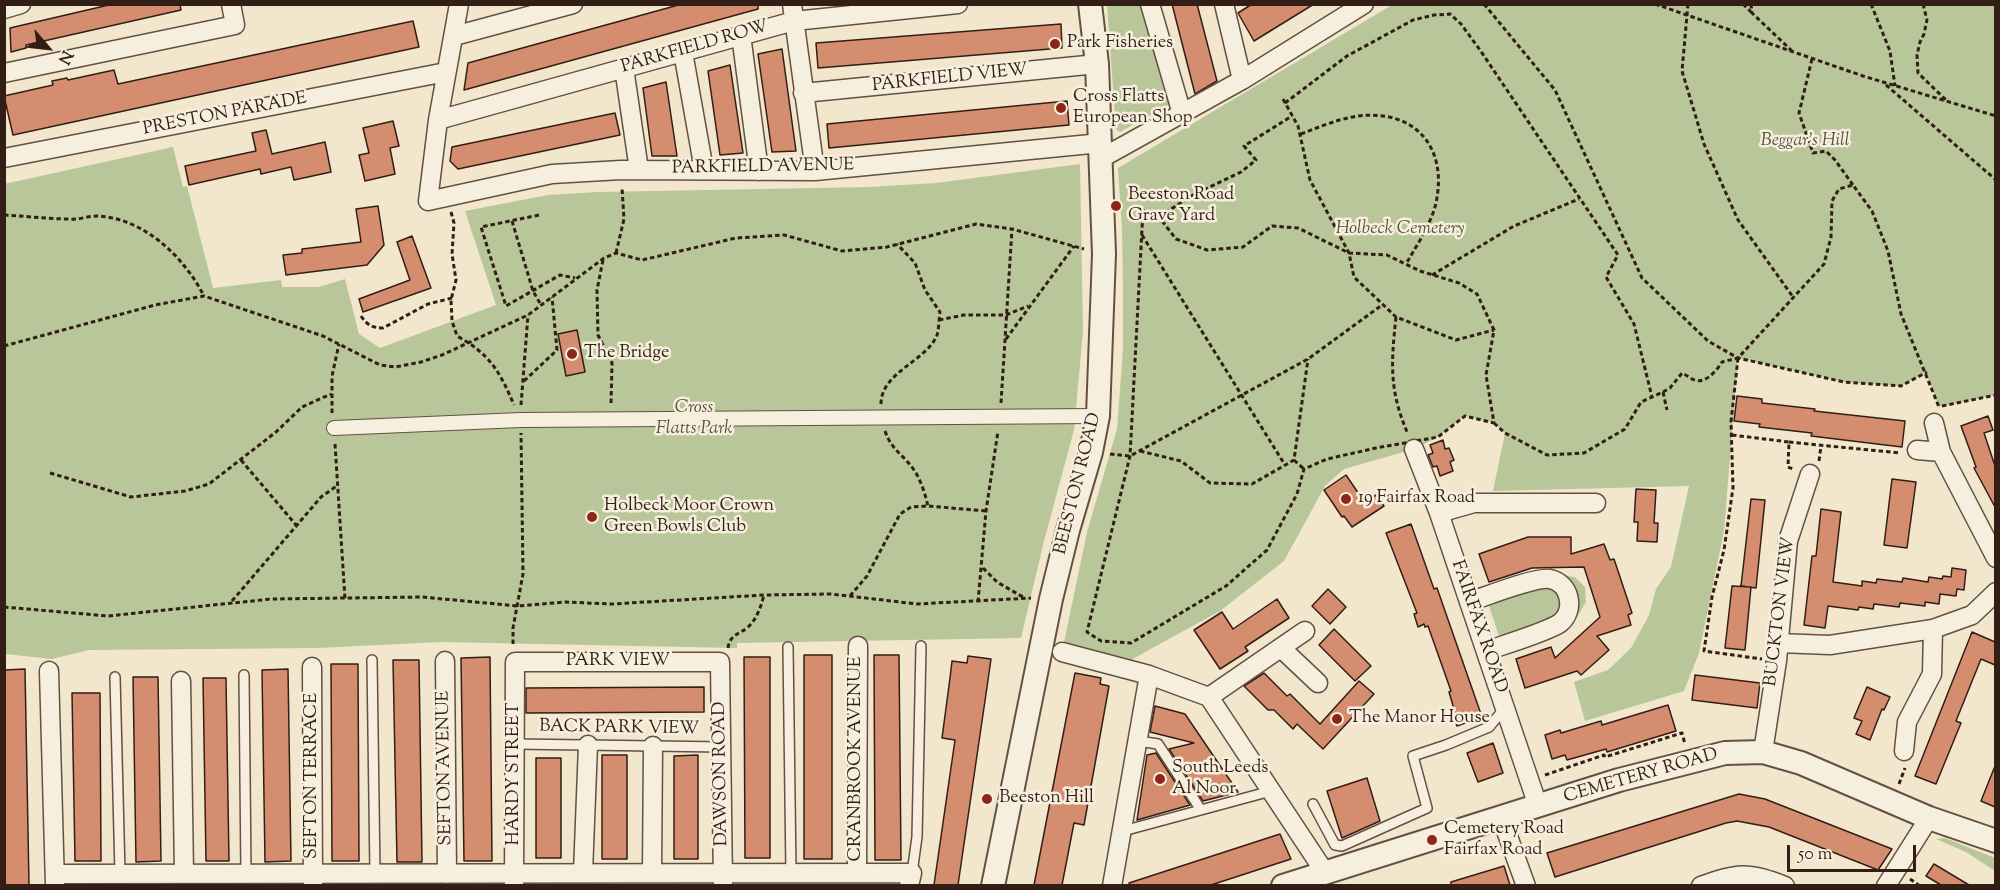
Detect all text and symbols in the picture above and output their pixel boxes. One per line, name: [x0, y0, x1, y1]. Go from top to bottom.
street label: PARKFIELD ROW: [619, 17, 771, 79]
north arrow: [18, 18, 78, 78]
place label: Park Fisheries: [1067, 33, 1173, 55]
marker: Park Fisheries: [1048, 37, 1062, 51]
text: N: [51, 46, 77, 68]
street label: PARKFIELD VIEW: [871, 60, 1029, 98]
place label: Cross Flatts European Shop: [1073, 87, 1193, 130]
street label: PRESTON PARADE: [141, 89, 309, 141]
marker: Cross Flatts European Shop: [1054, 101, 1068, 115]
park label: Beggar's Hill: [1761, 131, 1849, 153]
street label: PARKFIELD AVENUE: [672, 156, 854, 180]
place label: Beeston Road Grave Yard: [1128, 185, 1234, 228]
marker: Beeston Road Grave Yard: [1109, 199, 1123, 213]
park label: Holbeck Cemetery: [1336, 219, 1464, 241]
place label: The Bridge: [584, 343, 669, 365]
marker: The Bridge: [565, 347, 579, 361]
park label: Cross Flatts Park: [656, 398, 732, 440]
street label: BEESTON ROAD: [1051, 411, 1107, 557]
place label: 19 Fairfax Road: [1358, 488, 1475, 510]
marker: 19 Fairfax Road: [1339, 492, 1353, 506]
place label: Holbeck Moor Crown Green Bowls Club: [604, 496, 774, 538]
marker: Holbeck Moor Crown Green Bowls Club: [585, 510, 599, 524]
street label: BUCKTON VIEW: [1761, 536, 1801, 688]
street label: FAIRFAX ROAD: [1445, 558, 1511, 696]
street label: PARK VIEW: [566, 651, 670, 673]
street label: CRANBROOK AVENUE: [846, 656, 868, 862]
street label: SEFTON AVENUE: [434, 690, 458, 846]
street label: SEFTON TERRACE: [302, 693, 324, 859]
street label: DAWSON ROAD: [710, 701, 734, 847]
street label: HARDY STREET: [504, 703, 526, 845]
place label: The Manor House: [1349, 708, 1490, 730]
marker: The Manor House: [1330, 712, 1344, 726]
street label: BACK PARK VIEW: [539, 717, 699, 741]
street label: CEMETERY ROAD: [1561, 745, 1721, 809]
place label: South Leeds Al Noor: [1172, 758, 1268, 800]
marker: South Leeds Al Noor: [1153, 772, 1167, 786]
place label: Beeston Hill: [999, 788, 1094, 810]
marker: Beeston Hill: [980, 792, 994, 806]
place label: Cemetery Road Fairfax Road: [1444, 819, 1564, 862]
marker: Cemetery Road Fairfax Road: [1425, 833, 1439, 847]
scale bar: [1790, 833, 1919, 871]
text: 50 m: [1798, 842, 1832, 868]

